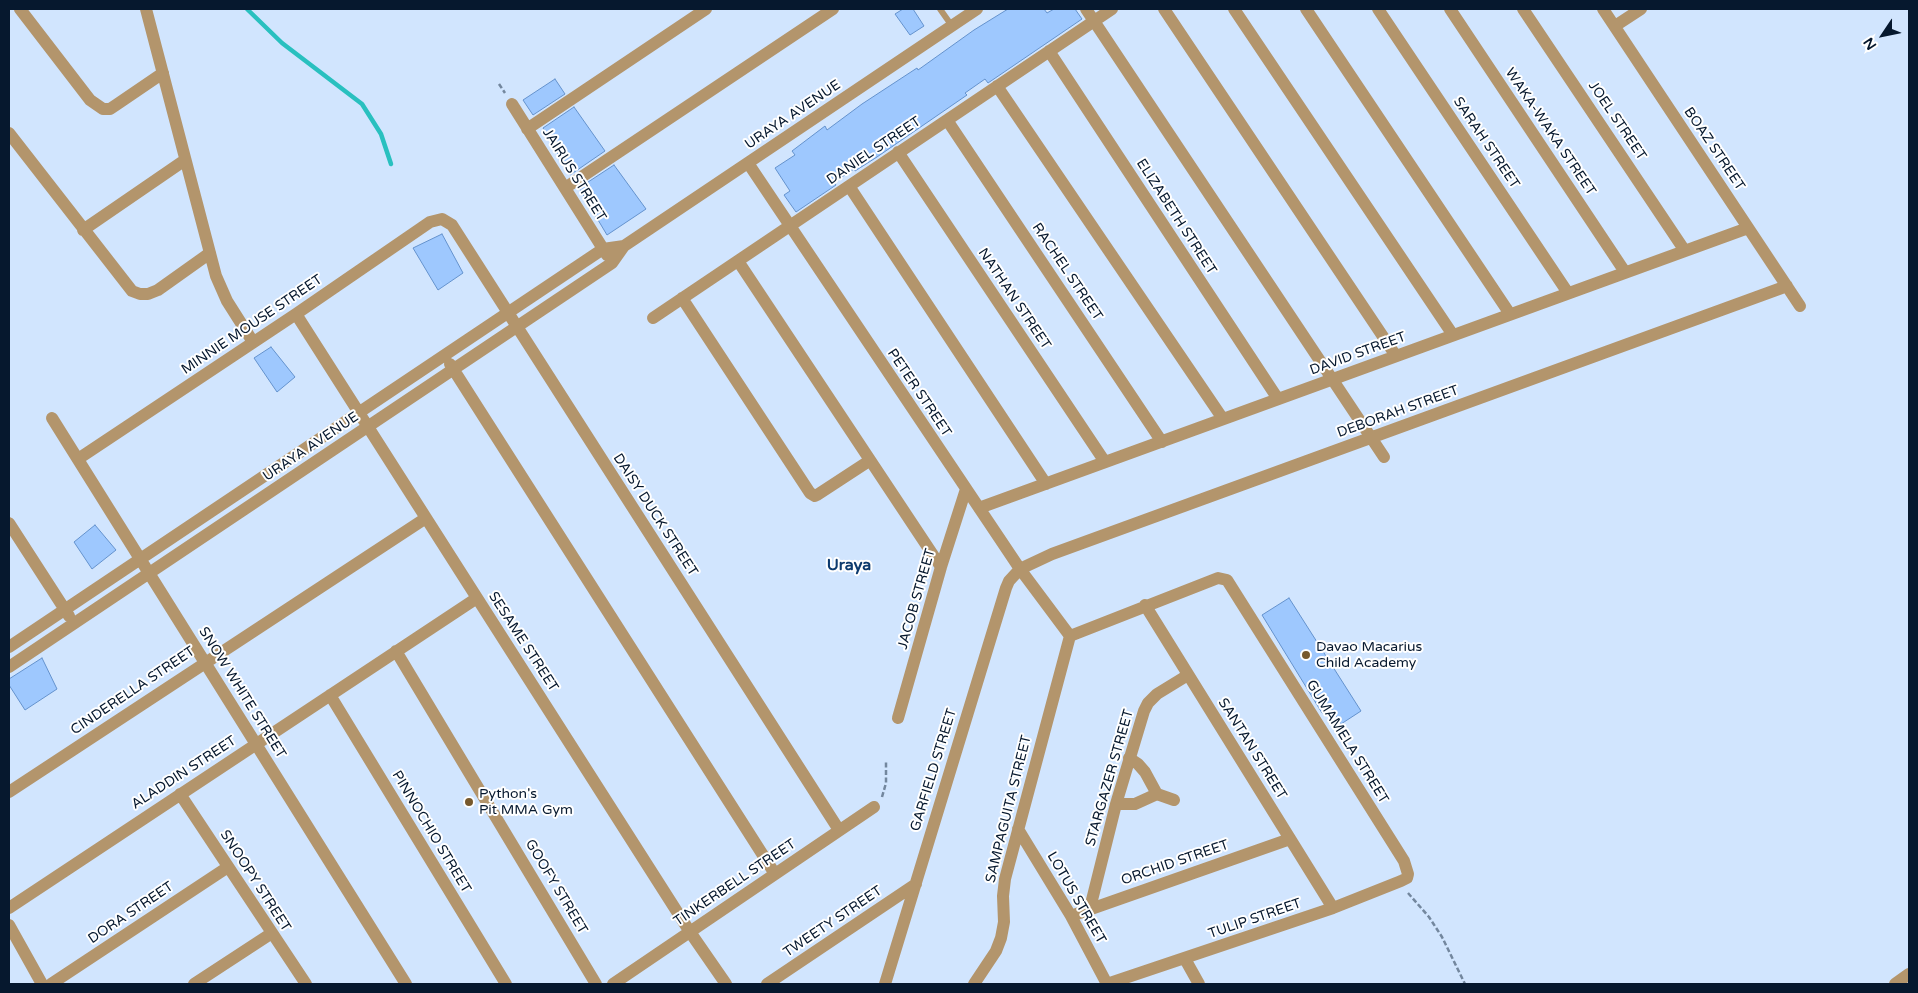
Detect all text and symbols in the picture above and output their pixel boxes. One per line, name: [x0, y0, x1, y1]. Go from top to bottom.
north arrow: [1858, 10, 1908, 60]
text: N: [1860, 34, 1880, 53]
street label: WAKA-WAKA STREET: [1501, 65, 1599, 199]
street label: URAYA AVENUE: [742, 77, 844, 153]
street label: JOEL STREET: [1584, 78, 1650, 164]
street label: SARAH STREET: [1449, 94, 1523, 192]
street label: BOAZ STREET: [1680, 104, 1748, 194]
street label: DANIEL STREET: [824, 113, 924, 189]
street label: JAIRUS STREET: [539, 125, 609, 225]
street label: ELIZABETH STREET: [1132, 156, 1220, 278]
street label: RACHEL STREET: [1028, 220, 1106, 324]
street label: NATHAN STREET: [974, 245, 1054, 353]
street label: MINNIE MOUSE STREET: [178, 272, 326, 378]
street label: DAVID STREET: [1308, 329, 1408, 379]
street label: PETER STREET: [883, 346, 955, 440]
street label: DEBORAH STREET: [1335, 382, 1461, 442]
street label: URAYA AVENUE: [260, 409, 362, 485]
street label: DAISY DUCK STREET: [609, 451, 701, 579]
street label: JACOB STREET: [895, 547, 939, 651]
district label: Uraya: [827, 556, 871, 576]
street label: SESAME STREET: [484, 589, 562, 695]
street label: SNOW WHITE STREET: [195, 624, 289, 762]
place label: Davao Macarius Child Academy: [1316, 639, 1422, 672]
street label: CINDERELLA STREET: [68, 643, 198, 739]
marker: Davao Macarius Child Academy: [1300, 649, 1312, 661]
street label: GUMAMELA STREET: [1302, 677, 1392, 807]
street label: SANTAN STREET: [1214, 695, 1290, 803]
street label: GARFIELD STREET: [907, 707, 961, 833]
street label: STARGAZER STREET: [1082, 708, 1138, 848]
street label: ALADDIN STREET: [128, 733, 240, 813]
street label: SAMPAGUITA STREET: [983, 733, 1035, 885]
street label: PINNOCHIO STREET: [388, 768, 474, 896]
place label: Python's Pit MMA Gym: [479, 786, 573, 819]
marker: Python's Pit MMA Gym: [463, 796, 475, 808]
street label: SNOOPY STREET: [216, 827, 294, 935]
street label: TINKERBELL STREET: [671, 836, 799, 930]
street label: GOOFY STREET: [521, 837, 591, 937]
street label: ORCHID STREET: [1119, 837, 1231, 889]
street label: LOTUS STREET: [1043, 849, 1109, 947]
street label: DORA STREET: [85, 878, 177, 948]
street label: TWEETY STREET: [781, 883, 885, 961]
street label: TULIP STREET: [1206, 895, 1304, 943]

